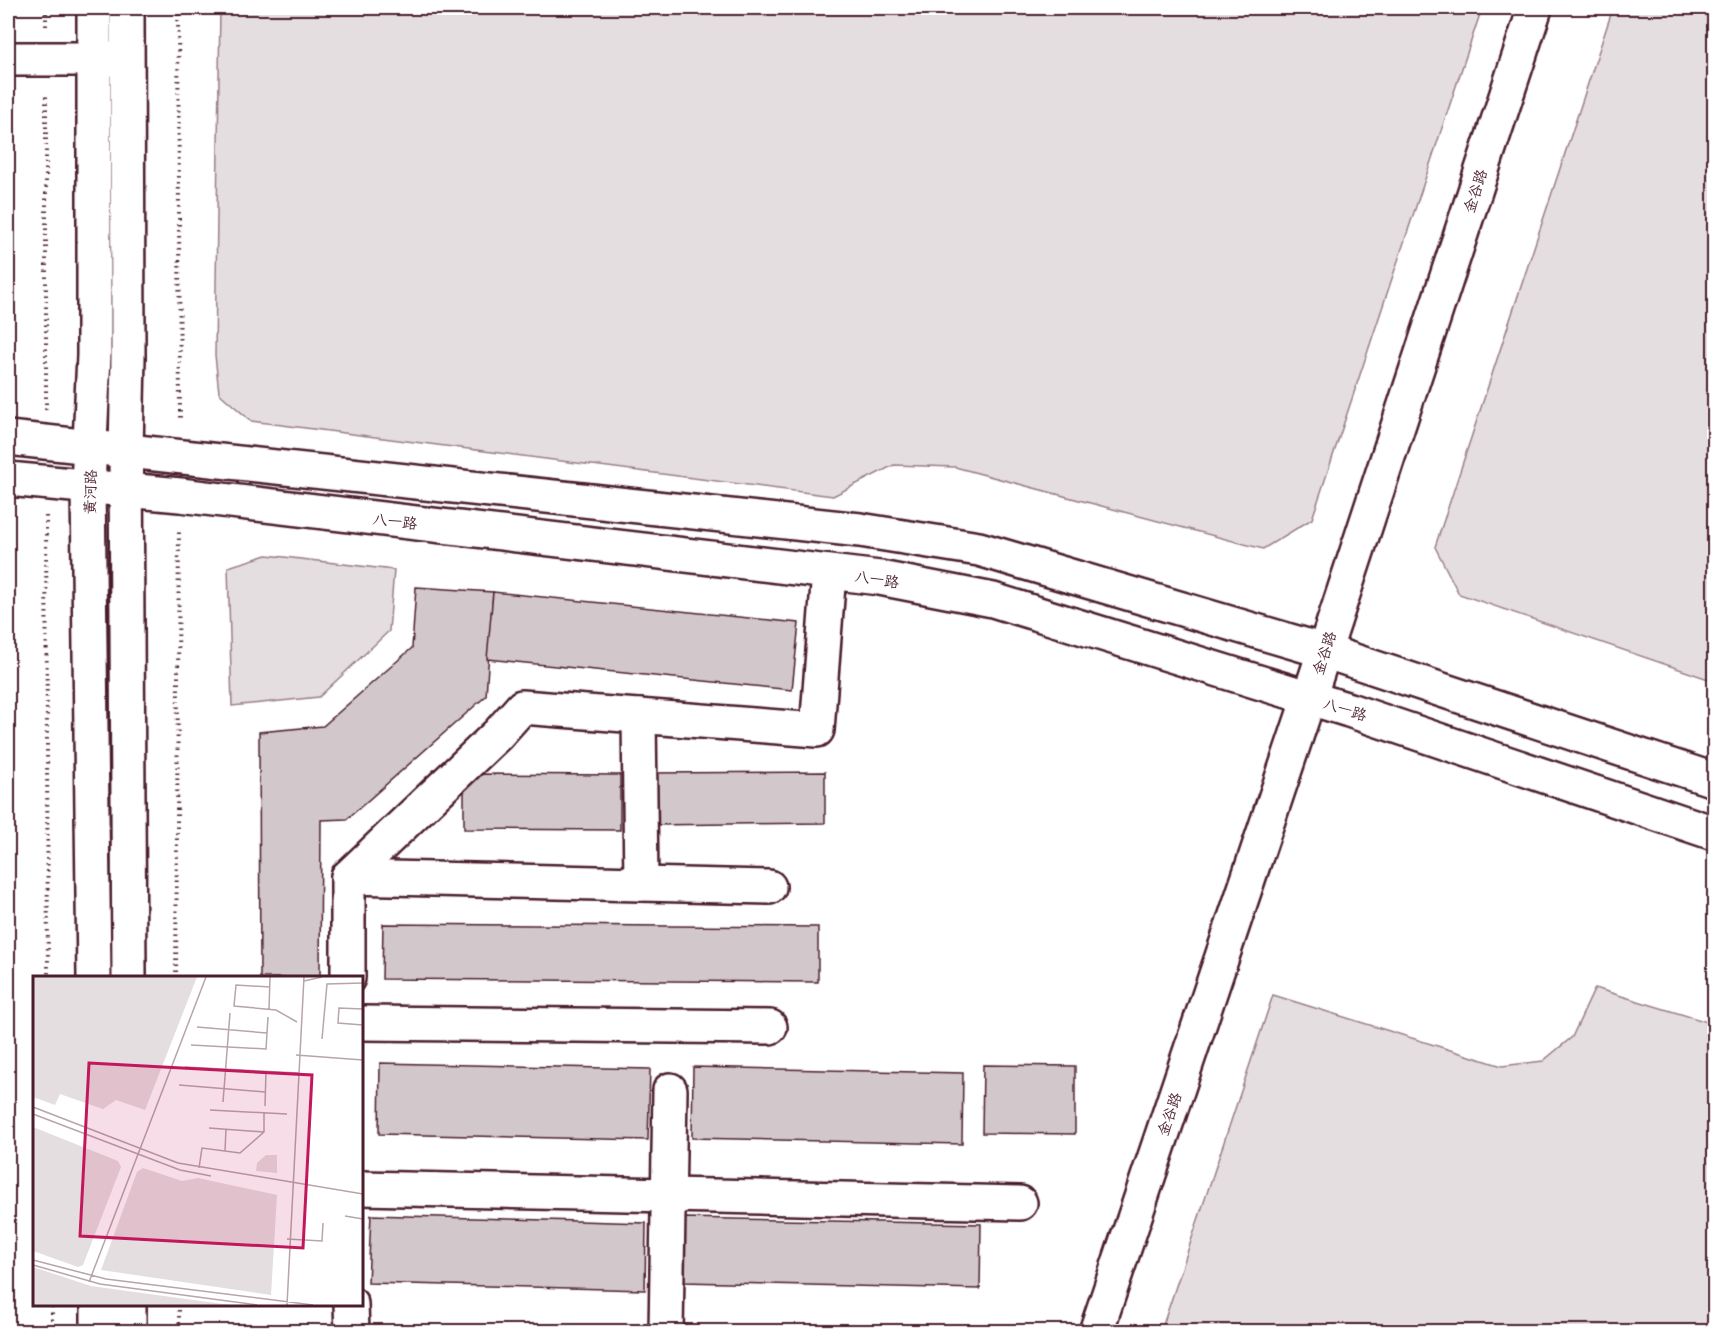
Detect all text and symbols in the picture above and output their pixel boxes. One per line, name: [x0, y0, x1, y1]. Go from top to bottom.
street label: 金谷路: [1459, 167, 1491, 215]
street label: 黄河路: [80, 469, 100, 515]
street label: 八一路: [372, 509, 418, 533]
street label: 八一路: [853, 566, 901, 592]
street label: 金谷路: [1308, 629, 1340, 677]
street label: 八一路: [1321, 693, 1369, 725]
inset map: [33, 976, 363, 1306]
street label: 金谷路: [1153, 1090, 1185, 1138]

